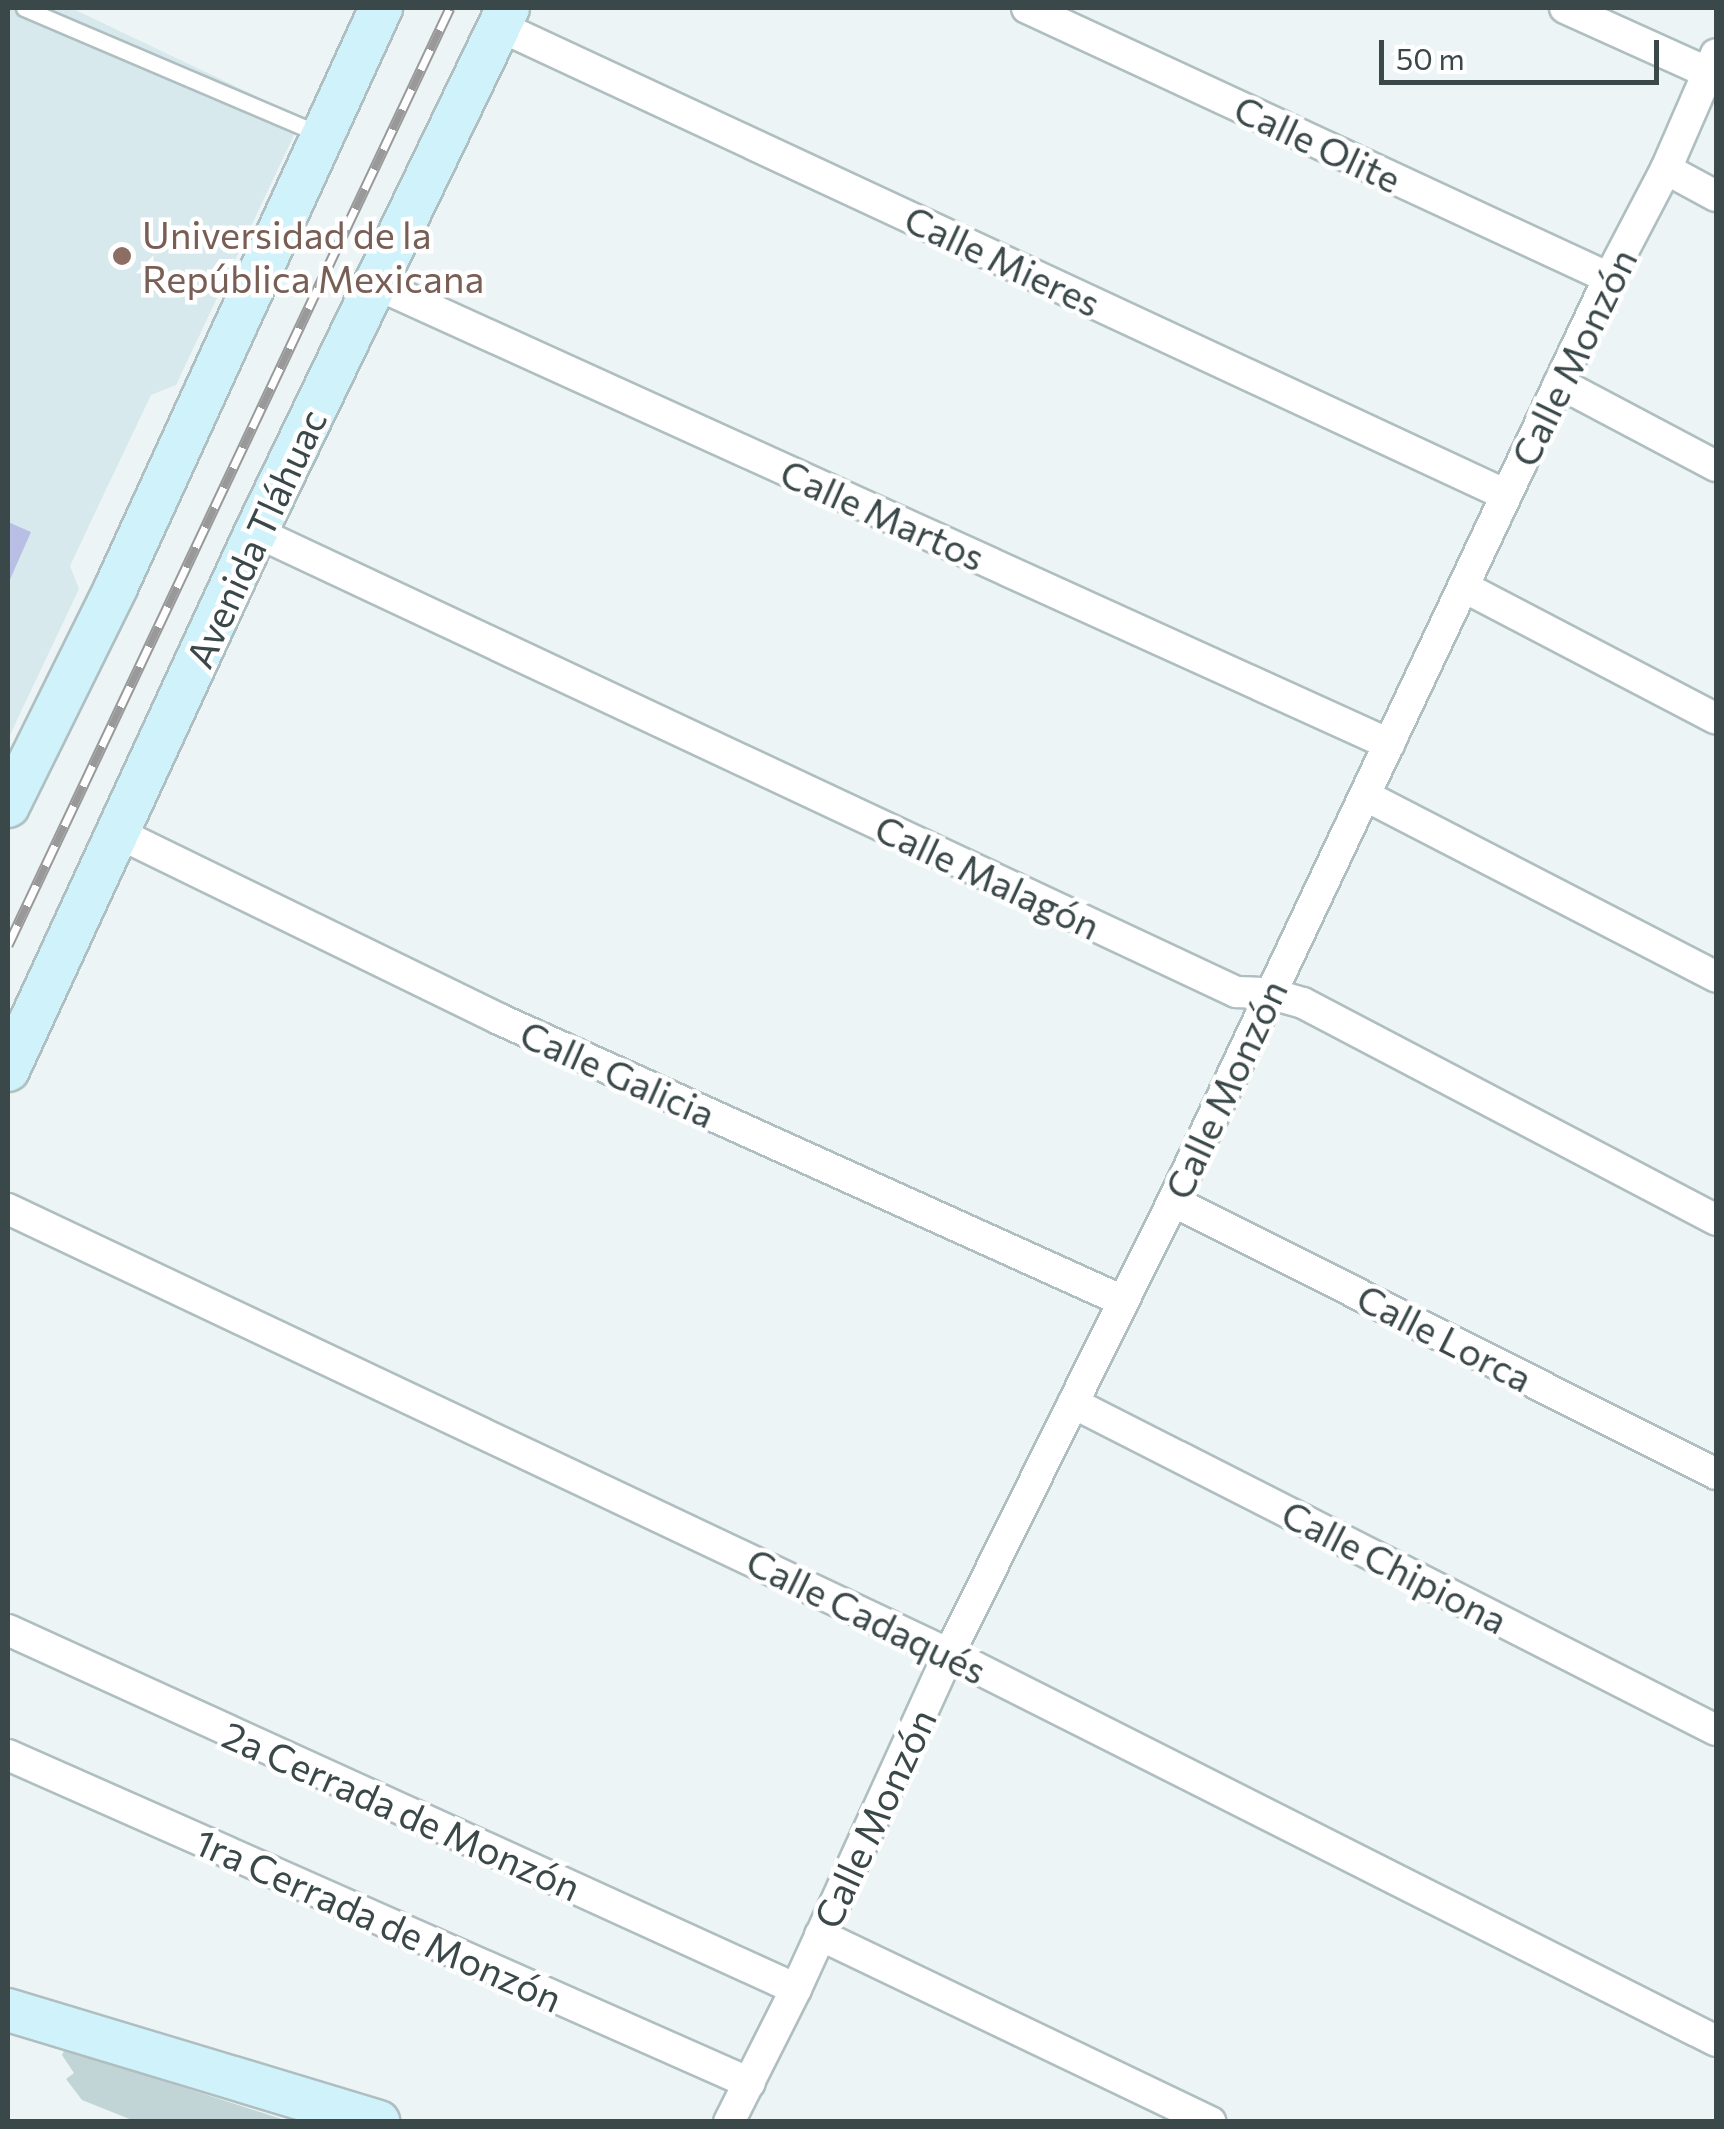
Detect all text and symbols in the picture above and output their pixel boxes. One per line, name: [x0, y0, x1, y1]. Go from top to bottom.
scale bar: [1384, 20, 1664, 82]
text: 50 m: [1396, 39, 1465, 76]
street label: Calle Olite: [1228, 85, 1408, 201]
street label: Calle Mieres: [898, 195, 1108, 325]
place label: Universidad de la República Mexicana: [142, 211, 484, 300]
street label: Calle Monzón: [1501, 241, 1645, 473]
marker: Universidad de la República Mexicana: [111, 245, 133, 267]
street label: Avenida Tláhuac: [175, 402, 335, 674]
street label: Calle Martos: [774, 449, 992, 579]
street label: Calle Malagón: [868, 804, 1108, 948]
street label: Calle Monzón: [1154, 972, 1296, 1206]
street label: Calle Galicia: [514, 1010, 722, 1136]
street label: Calle Lorca: [1350, 1274, 1540, 1400]
street label: Calle Chipiona: [1275, 1490, 1515, 1642]
street label: Calle Cadaqués: [740, 1537, 994, 1693]
street label: Calle Monzón: [803, 1701, 945, 1935]
street label: 2a Cerrada de Monzón: [216, 1711, 588, 1909]
street label: 1ra Cerrada de Monzón: [189, 1818, 569, 2020]

